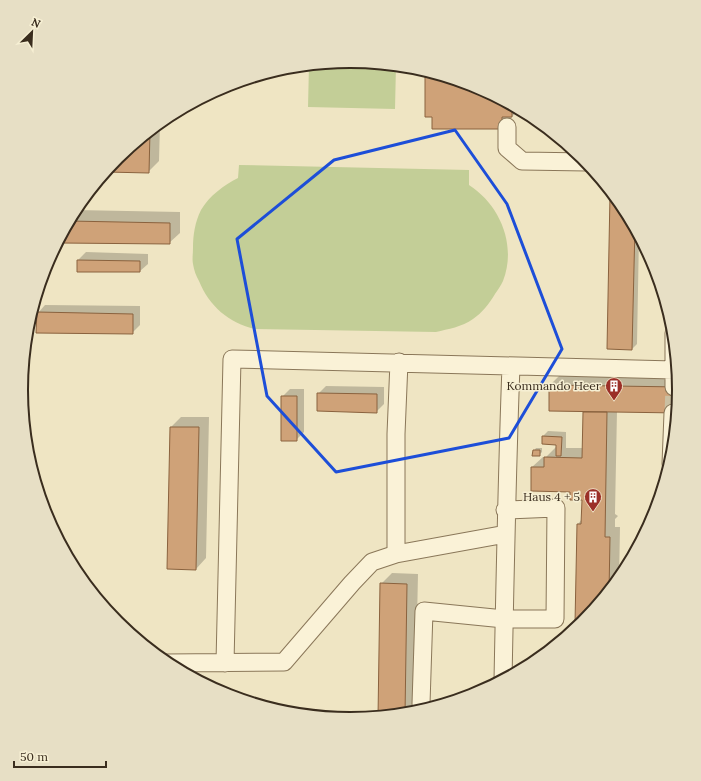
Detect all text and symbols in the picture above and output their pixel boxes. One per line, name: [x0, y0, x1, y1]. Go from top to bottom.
north arrow: [12, 12, 52, 52]
text: N: [29, 15, 43, 31]
building icon: Kommando Heer: [604, 376, 624, 401]
place label: Kommando Heer: [506, 378, 602, 393]
building icon: Haus 4 + 5: [583, 487, 603, 512]
place label: Haus 4 + 5: [523, 489, 580, 504]
scale bar: [14, 743, 106, 769]
text: 50 m: [20, 749, 48, 764]

